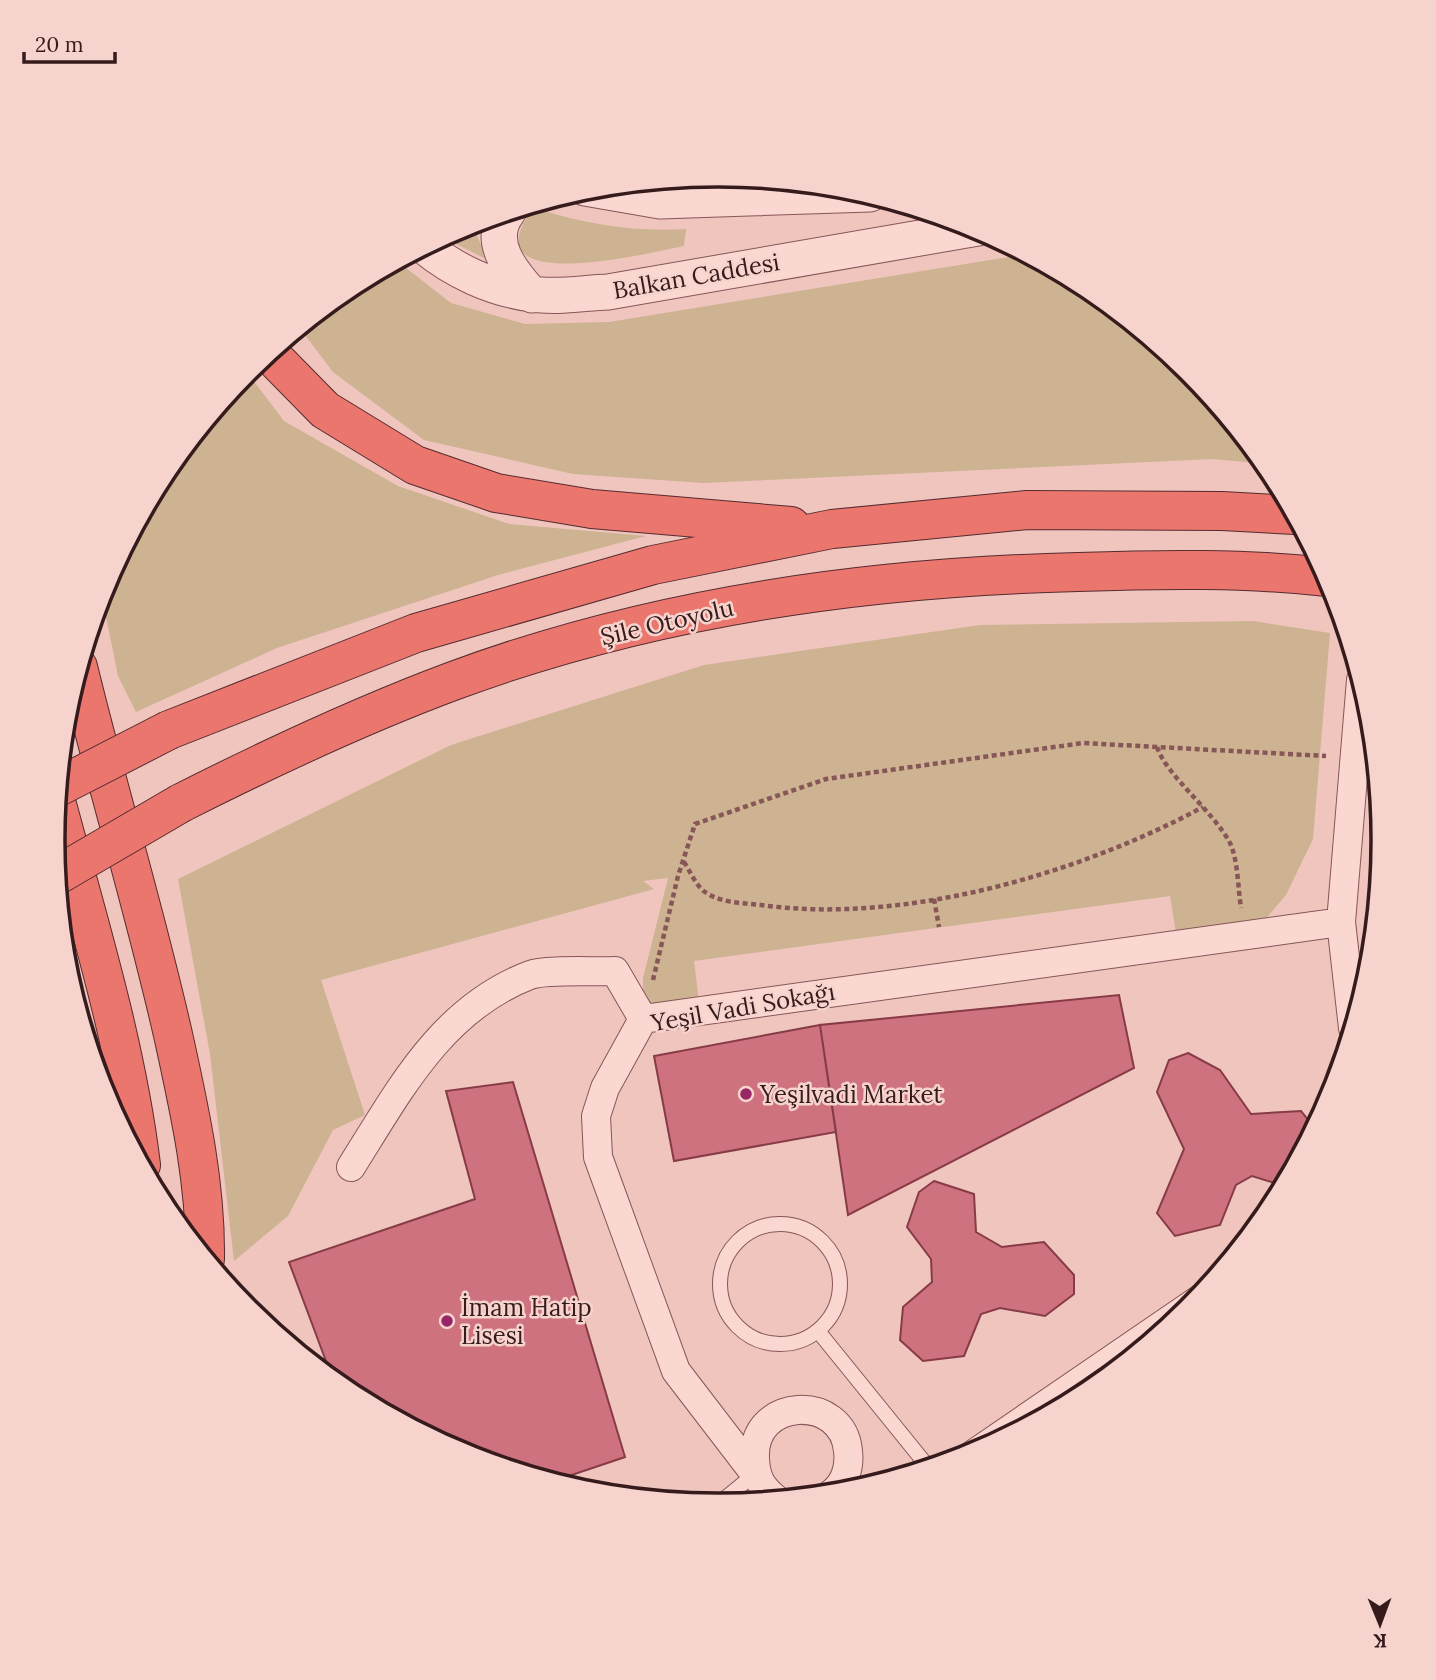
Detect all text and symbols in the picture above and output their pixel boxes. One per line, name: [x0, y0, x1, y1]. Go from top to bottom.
scale bar: [24, 21, 116, 65]
text: 20 m: [35, 31, 84, 58]
street label: Balkan Caddesi: [610, 246, 782, 306]
street label: Şile Otoyolu: [597, 592, 737, 652]
street label: Yeşil Vadi Sokağı: [648, 976, 837, 1039]
place label: Yeşilvadi Market: [759, 1079, 943, 1110]
marker: Yeşilvadi Market: [738, 1086, 754, 1102]
place label: İmam Hatip Lisesi: [461, 1292, 592, 1351]
marker: İmam Hatip Lisesi: [439, 1313, 455, 1329]
north arrow: [1345, 1589, 1415, 1659]
text: K: [1373, 1629, 1387, 1653]

